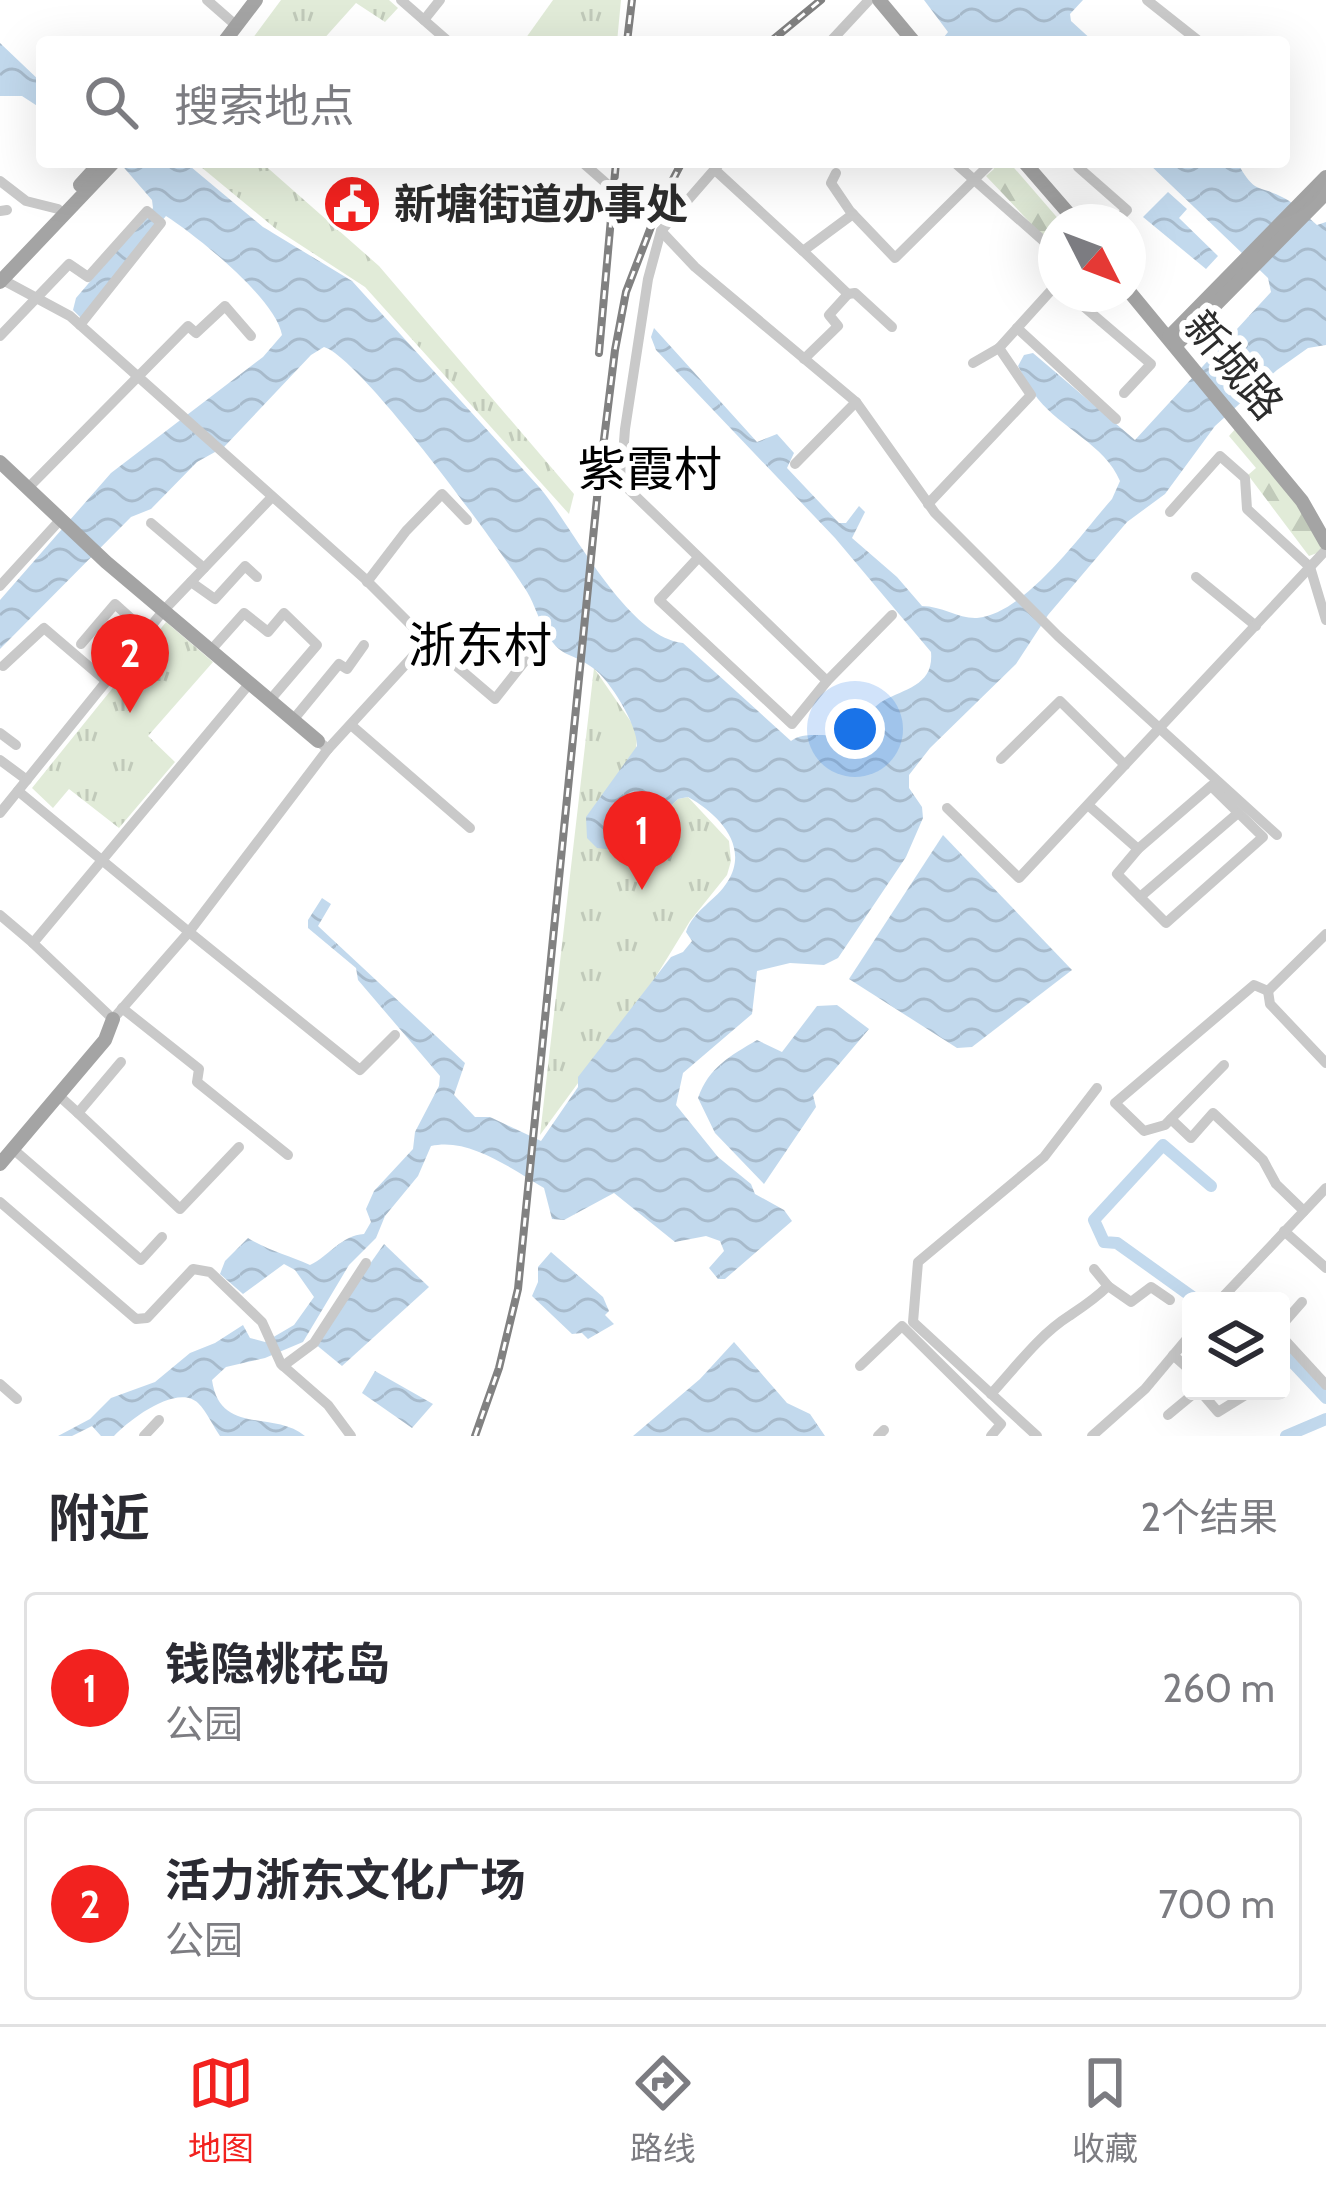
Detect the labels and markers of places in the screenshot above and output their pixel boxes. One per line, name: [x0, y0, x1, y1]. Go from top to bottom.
public building icon: 新塘街道办事处: [321, 173, 383, 235]
place label: 新塘街道办事处: [394, 178, 688, 230]
pin: 2: [91, 614, 169, 713]
pin: 1: [603, 791, 681, 890]

